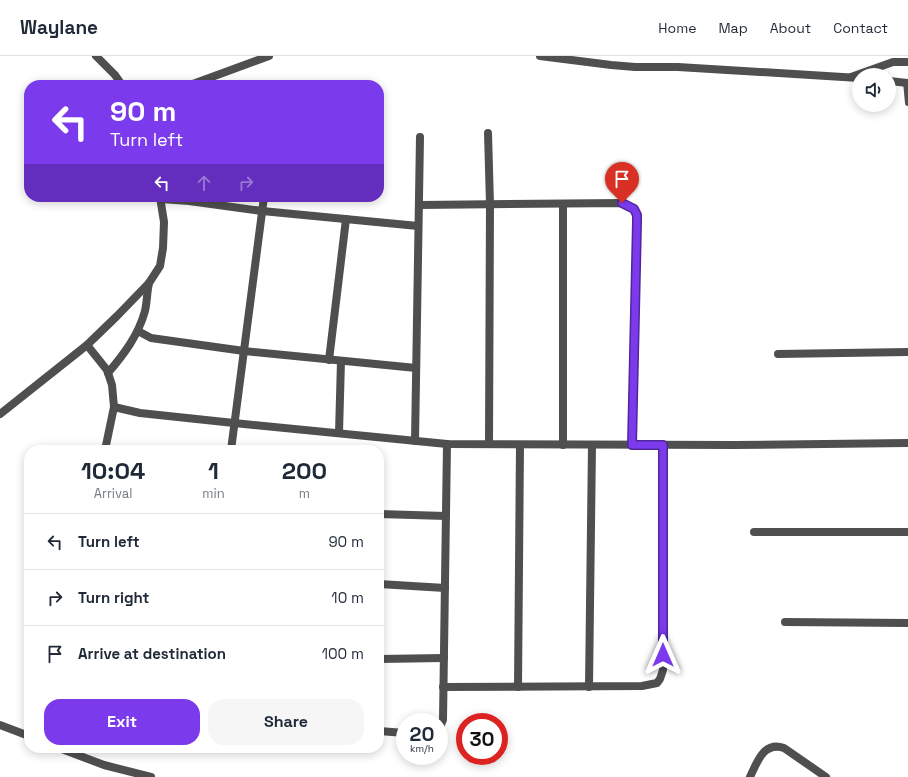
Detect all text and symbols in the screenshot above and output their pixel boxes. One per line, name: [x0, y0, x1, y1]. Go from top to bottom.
text: Waylane: [20, 15, 98, 40]
text: Home: [658, 19, 696, 37]
text: Map: [718, 19, 748, 37]
text: About: [770, 19, 811, 37]
text: Contact: [833, 19, 888, 37]
map controls: [852, 68, 896, 112]
button: sound: [852, 68, 896, 112]
text: 90 m: [110, 93, 176, 129]
icon: left: [44, 96, 96, 148]
text: Turn left: [110, 128, 183, 151]
pin: [605, 162, 639, 203]
icon: arrive: [611, 168, 633, 190]
icon: left: [151, 172, 173, 194]
icon: ahead: [193, 172, 215, 194]
icon: right: [235, 172, 257, 194]
text: 10:04: [81, 455, 145, 486]
text: 1: [208, 455, 219, 486]
text: 200: [282, 455, 327, 486]
text: Arrival: [94, 485, 132, 502]
text: min: [202, 485, 225, 502]
text: m: [299, 485, 310, 502]
icon: left: [44, 531, 66, 553]
text: Turn left: [78, 532, 140, 551]
text: 90 m: [328, 532, 364, 551]
icon: right: [44, 587, 66, 609]
text: Turn right: [78, 588, 149, 607]
text: 10 m: [331, 588, 364, 607]
position arrow: [642, 634, 684, 676]
icon: arrive: [44, 643, 66, 665]
text: Arrive at destination: [78, 644, 226, 663]
text: 100 m: [322, 644, 364, 663]
button: Exit: [44, 699, 200, 745]
button: Share: [208, 699, 364, 745]
speed limit sign: 30: [456, 713, 508, 765]
text: 20: [410, 721, 434, 747]
text: km/h: [410, 742, 434, 755]

